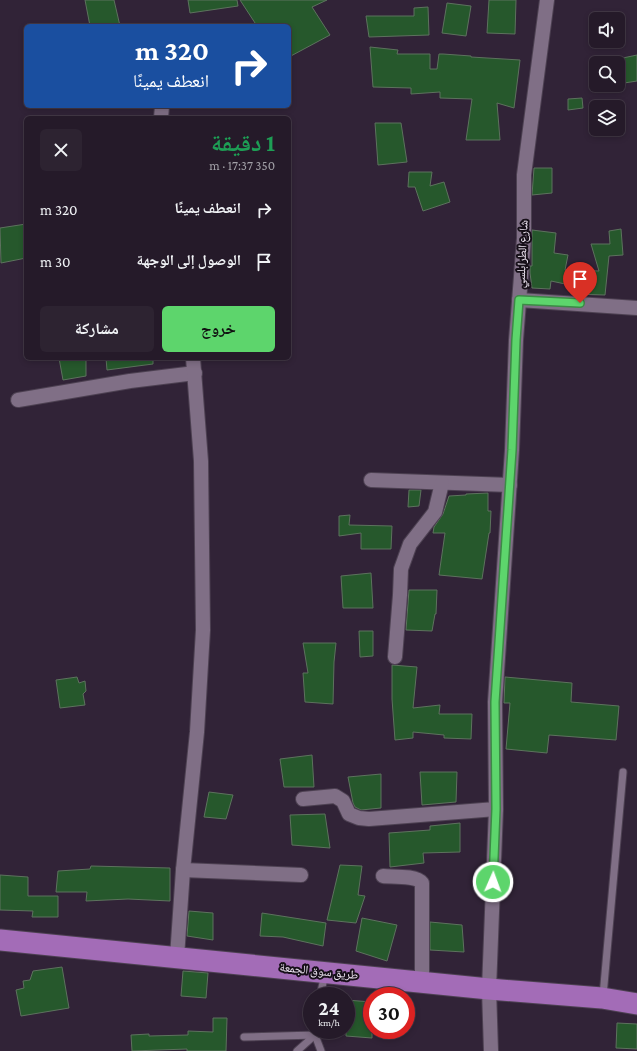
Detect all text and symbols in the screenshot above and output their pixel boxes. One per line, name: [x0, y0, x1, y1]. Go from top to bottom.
map controls: [589, 12, 625, 136]
button: sound: [589, 12, 625, 48]
text: 320 m: [135, 35, 209, 66]
icon: right: [223, 40, 275, 92]
button: search: [589, 56, 625, 92]
text: انعطف يمينًا: [133, 71, 209, 91]
button: layers: [589, 100, 625, 136]
button: close: [40, 129, 82, 171]
text: 1 دقيقة: [211, 129, 275, 156]
text: 350 m · 17:37: [209, 158, 275, 173]
icon: right: [253, 199, 275, 221]
text: انعطف يمينًا: [174, 200, 241, 216]
text: 320 m: [40, 202, 78, 218]
street label: شارع الطرابلسي: [513, 220, 534, 289]
icon: arrive: [253, 251, 275, 273]
text: الوصول إلى الوجهة: [137, 252, 241, 268]
text: 30 m: [40, 254, 70, 270]
pin: [563, 262, 597, 303]
icon: arrive: [569, 268, 591, 290]
button: مشاركة: [40, 306, 154, 352]
button: خروج: [162, 306, 275, 352]
position arrow: [472, 861, 514, 903]
street label: طريق سوق الجمعة: [279, 960, 359, 982]
speed limit sign: 30: [363, 987, 415, 1039]
text: 24: [319, 997, 339, 1019]
text: km/h: [318, 1017, 340, 1028]

